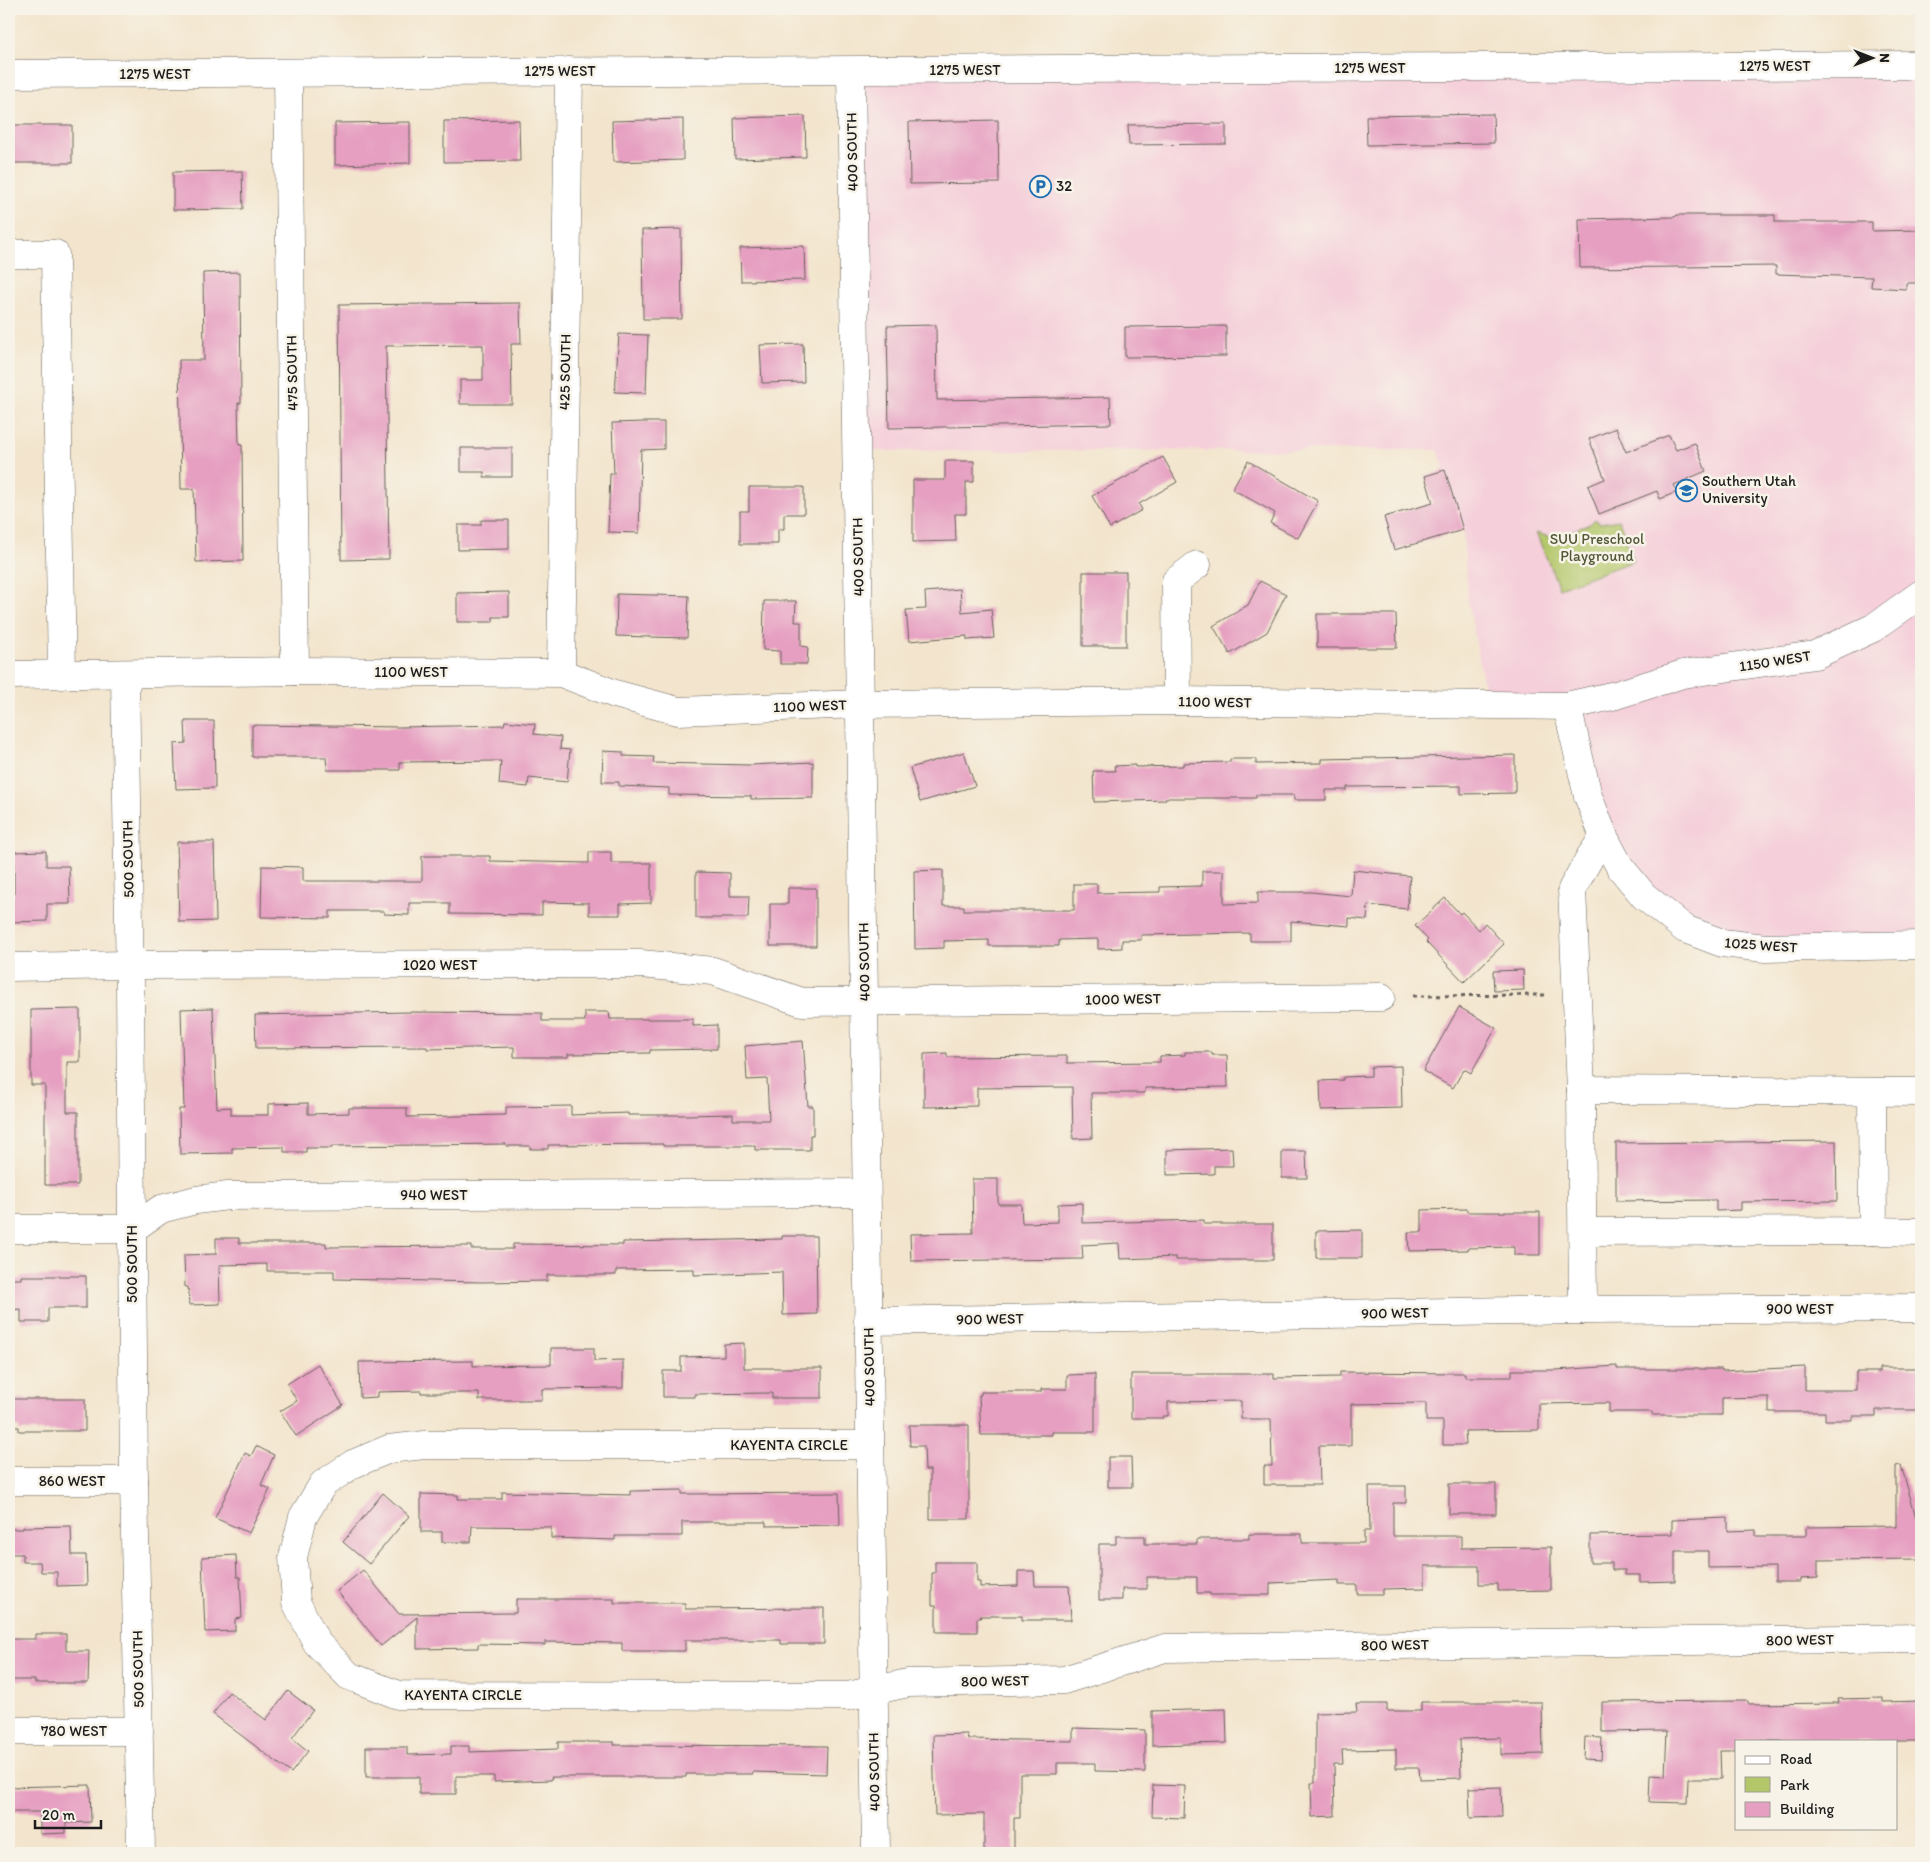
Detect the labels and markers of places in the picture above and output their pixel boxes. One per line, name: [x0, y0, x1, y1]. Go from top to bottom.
parking icon: 32: [1028, 174, 1052, 198]
place label: 32: [1056, 177, 1072, 195]
place label: Southern Utah University: [1702, 472, 1796, 507]
school or university icon: Southern Utah University: [1674, 478, 1698, 502]

